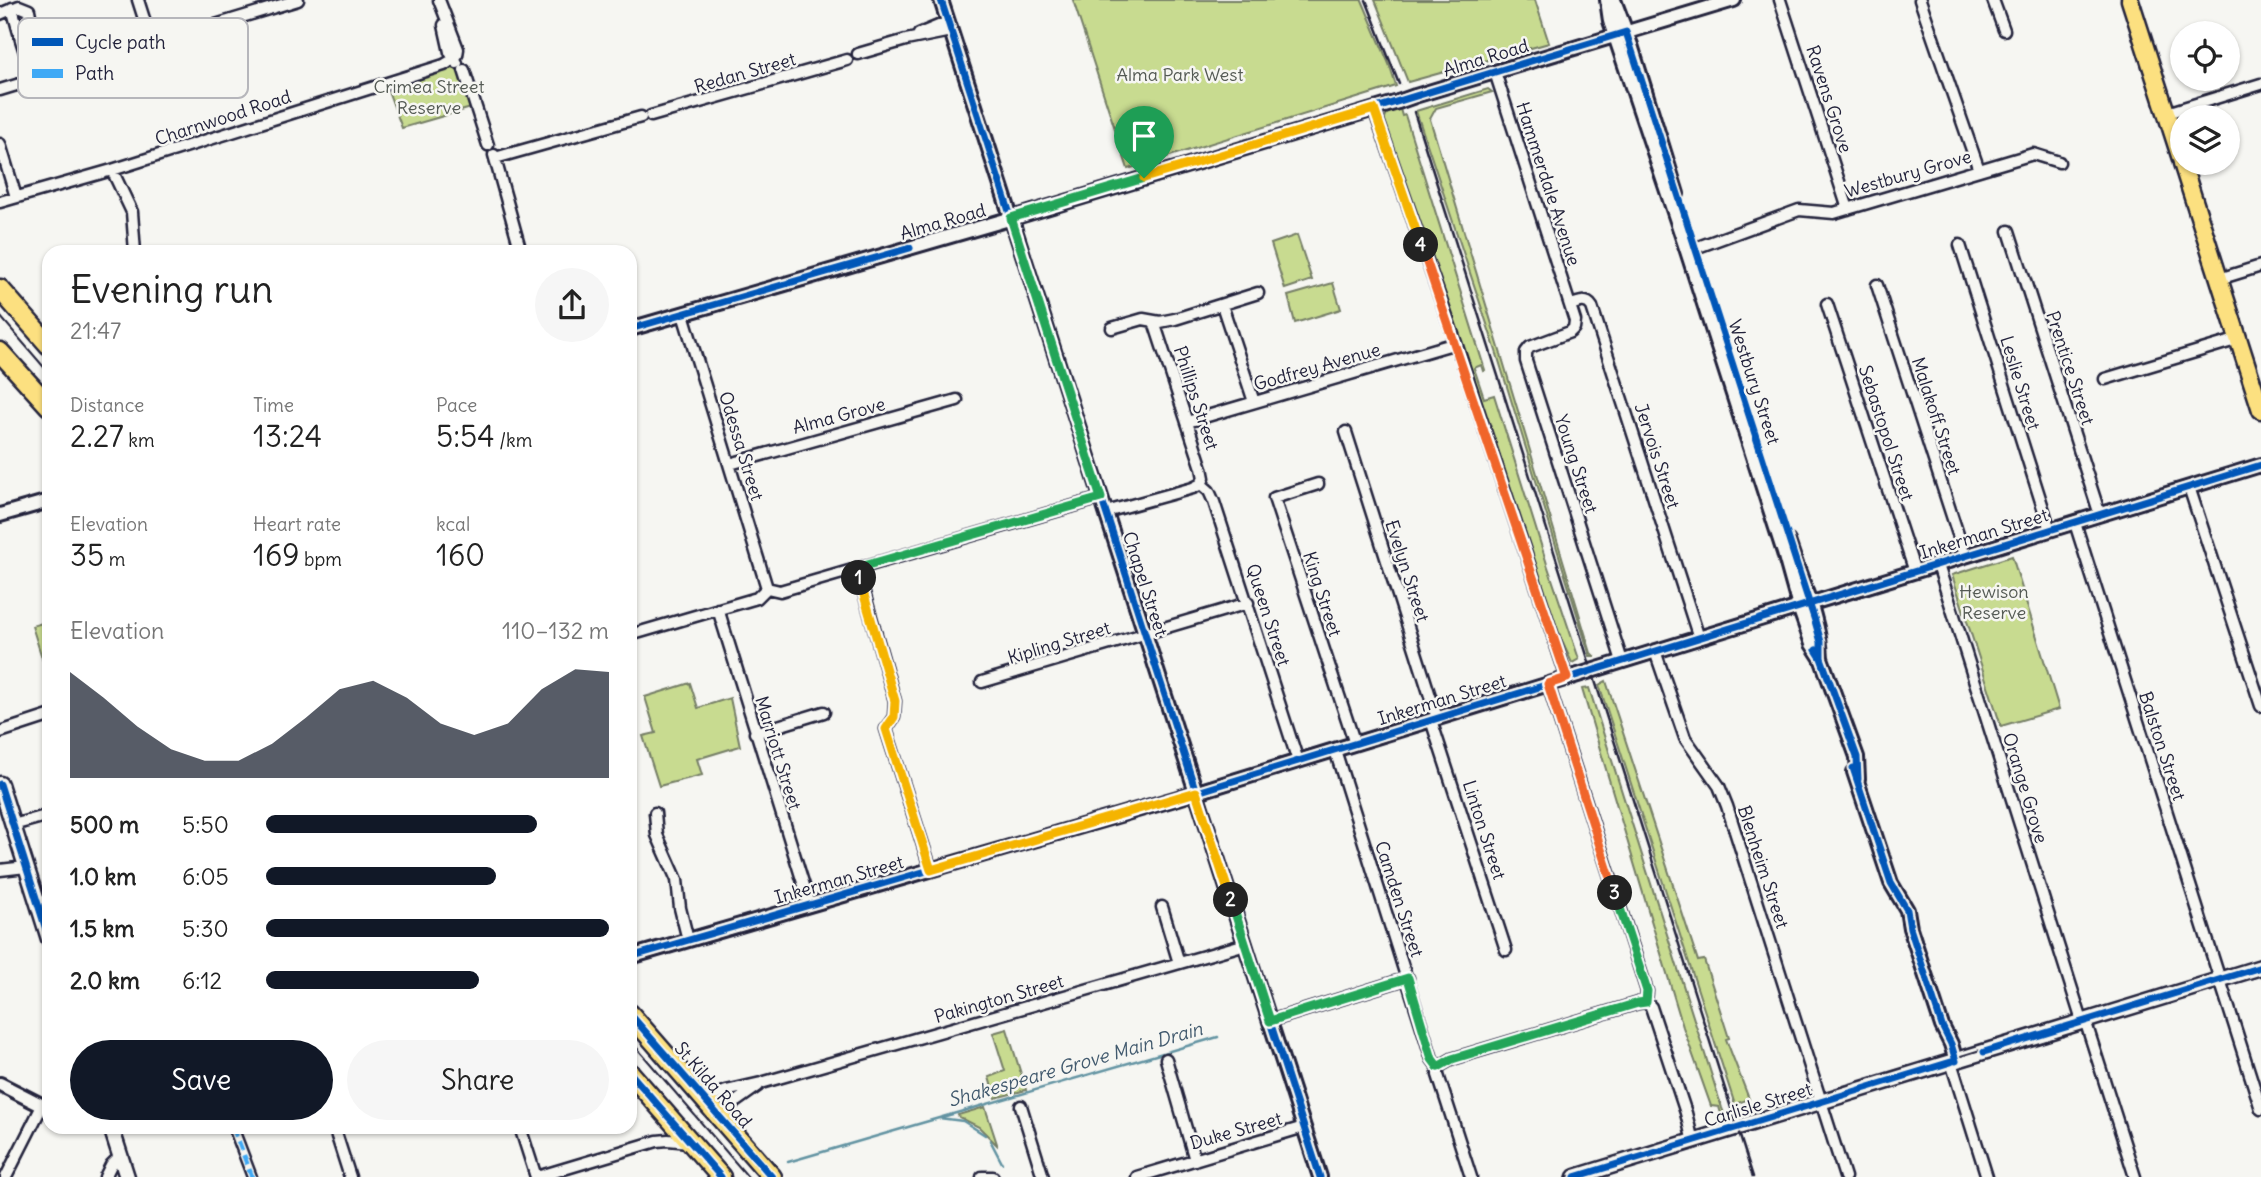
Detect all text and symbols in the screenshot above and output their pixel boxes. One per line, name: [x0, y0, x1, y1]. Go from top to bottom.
legend: [18, 18, 248, 98]
map controls: [2170, 21, 2240, 175]
button: locate: [2170, 21, 2240, 91]
text: Cycle path: [75, 30, 166, 54]
street label: Alma Road: [1440, 34, 1532, 81]
street label: Ravens Grove: [1801, 42, 1858, 156]
street label: Redan Street: [692, 47, 798, 98]
text: Path: [75, 61, 114, 85]
park label: Alma Park West: [1116, 63, 1244, 86]
park label: Crimea Street Reserve: [373, 75, 485, 119]
street label: Charnwood Road: [152, 85, 294, 150]
street label: Hammerdale Avenue: [1511, 99, 1586, 269]
button: layers: [2170, 105, 2240, 175]
pin: [1114, 106, 1174, 178]
icon: arrive: [1125, 117, 1163, 155]
street label: Westbury Grove: [1842, 144, 1974, 203]
street label: Alma Road: [897, 198, 989, 245]
pin: 4: [1404, 228, 1438, 262]
text: 4: [1415, 232, 1426, 256]
text: Evening run: [70, 266, 273, 313]
button: share: [535, 268, 609, 342]
street label: Prentice Street: [2041, 308, 2100, 428]
text: 21:47: [70, 316, 121, 345]
street label: Westbury Street: [1723, 316, 1785, 447]
street label: Leslie Street: [1995, 333, 2046, 433]
street label: Godfrey Avenue: [1251, 337, 1383, 396]
street label: Phillips Street: [1169, 343, 1224, 453]
street label: Malakoff Street: [1907, 354, 1966, 478]
street label: Sebastopol Street: [1854, 362, 1919, 503]
street label: Odessa Street: [714, 388, 769, 503]
street label: Alma Grove: [790, 392, 888, 439]
text: Distance: [70, 393, 144, 417]
text: Time: [253, 393, 294, 417]
text: Pace: [436, 393, 477, 417]
street label: Jervois Street: [1630, 400, 1685, 512]
street label: Young Street: [1550, 412, 1603, 516]
text: 2.27: [70, 417, 124, 455]
text: 13:24: [253, 417, 322, 455]
text: 5:54: [436, 417, 495, 455]
text: km: [124, 428, 155, 452]
text: /km: [495, 428, 532, 452]
street label: Inkerman Street: [1917, 503, 2051, 564]
text: Elevation: [70, 512, 148, 536]
text: Heart rate: [253, 512, 341, 536]
text: kcal: [436, 512, 470, 536]
street label: Evelyn Street: [1380, 517, 1435, 625]
street label: Chapel Street: [1118, 529, 1173, 639]
text: 35: [70, 536, 104, 574]
text: 169: [253, 536, 299, 574]
text: 160: [436, 536, 485, 574]
text: m: [104, 547, 125, 571]
text: bpm: [299, 547, 342, 571]
street label: King Street: [1298, 548, 1347, 639]
pin: 1: [842, 560, 876, 596]
street label: Queen Street: [1241, 561, 1296, 669]
text: 1: [855, 565, 862, 589]
park label: Hewison Reserve: [1959, 580, 2029, 624]
text: Elevation: [70, 616, 164, 645]
text: 110–132 m: [502, 616, 609, 645]
street label: Kipling Street: [1005, 616, 1113, 669]
street label: Inkerman Street: [1375, 669, 1509, 730]
street label: Balston Street: [2134, 688, 2191, 803]
street label: Marriott Street: [750, 693, 807, 813]
street label: Orange Grove: [1998, 730, 2053, 846]
street label: Linton Street: [1458, 777, 1511, 882]
street label: Blenheim Street: [1733, 802, 1794, 931]
text: 500 m: [70, 810, 139, 839]
text: 5:50: [182, 810, 229, 839]
street label: Camden Street: [1370, 838, 1429, 960]
street label: Inkerman Street: [772, 850, 906, 909]
text: 1.0 km: [70, 862, 136, 891]
text: 6:05: [182, 862, 229, 891]
pin: 3: [1598, 876, 1632, 910]
text: 3: [1609, 880, 1620, 904]
pin: 2: [1214, 883, 1248, 918]
text: 2: [1225, 887, 1236, 911]
text: 1.5 km: [70, 914, 135, 943]
text: 5:30: [182, 914, 229, 943]
text: 2.0 km: [70, 966, 140, 995]
text: 6:12: [182, 966, 222, 995]
street label: Pakington Street: [932, 969, 1066, 1028]
water label: Shakespeare Grove Main Drain: [945, 1016, 1206, 1112]
street label: St Kilda Road: [670, 1037, 757, 1133]
button: Save: [70, 1040, 333, 1120]
button: Share: [347, 1040, 609, 1120]
street label: Carlisle Street: [1701, 1077, 1815, 1132]
street label: Duke Street: [1187, 1106, 1284, 1155]

